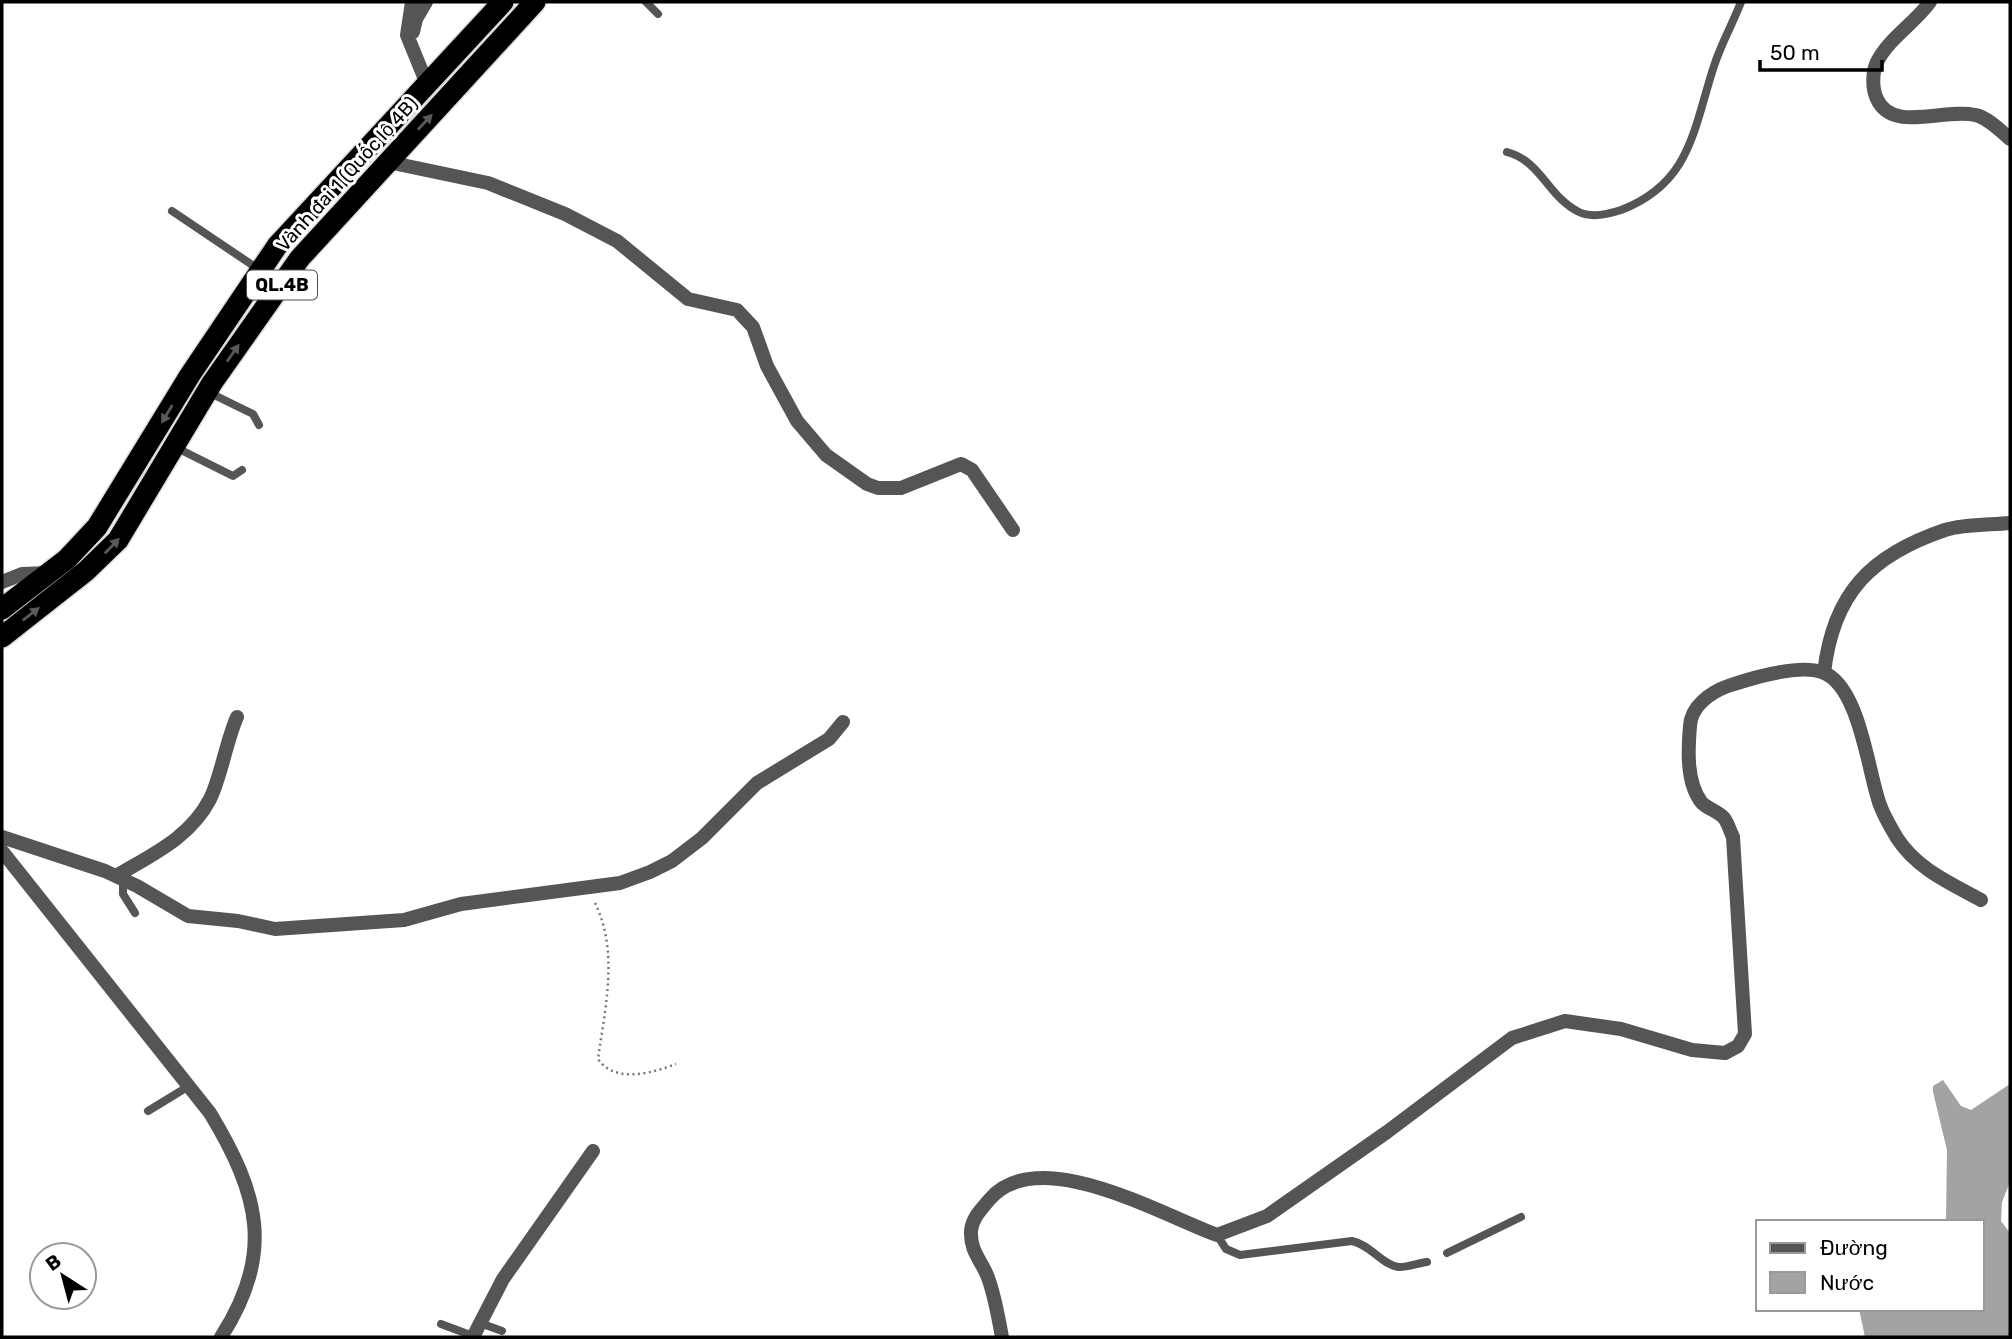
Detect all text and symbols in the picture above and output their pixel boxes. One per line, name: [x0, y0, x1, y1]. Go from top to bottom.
scale bar: [1760, 28, 1882, 72]
text: 50 m: [1770, 40, 1820, 65]
street label: Vành đai 1 (Quốc lộ 4B): [272, 92, 422, 256]
one-way arrow: [416, 114, 432, 131]
road number: QL.4B: [247, 270, 317, 300]
one-way arrow: [226, 344, 240, 362]
one-way arrow: [161, 404, 174, 424]
one-way arrow: [104, 537, 120, 554]
one-way arrow: [22, 606, 40, 621]
legend: [1756, 1220, 1984, 1311]
text: Đường: [1820, 1235, 1888, 1260]
north arrow: [28, 1241, 98, 1311]
text: B: [41, 1249, 65, 1276]
text: Nước: [1820, 1270, 1874, 1295]

